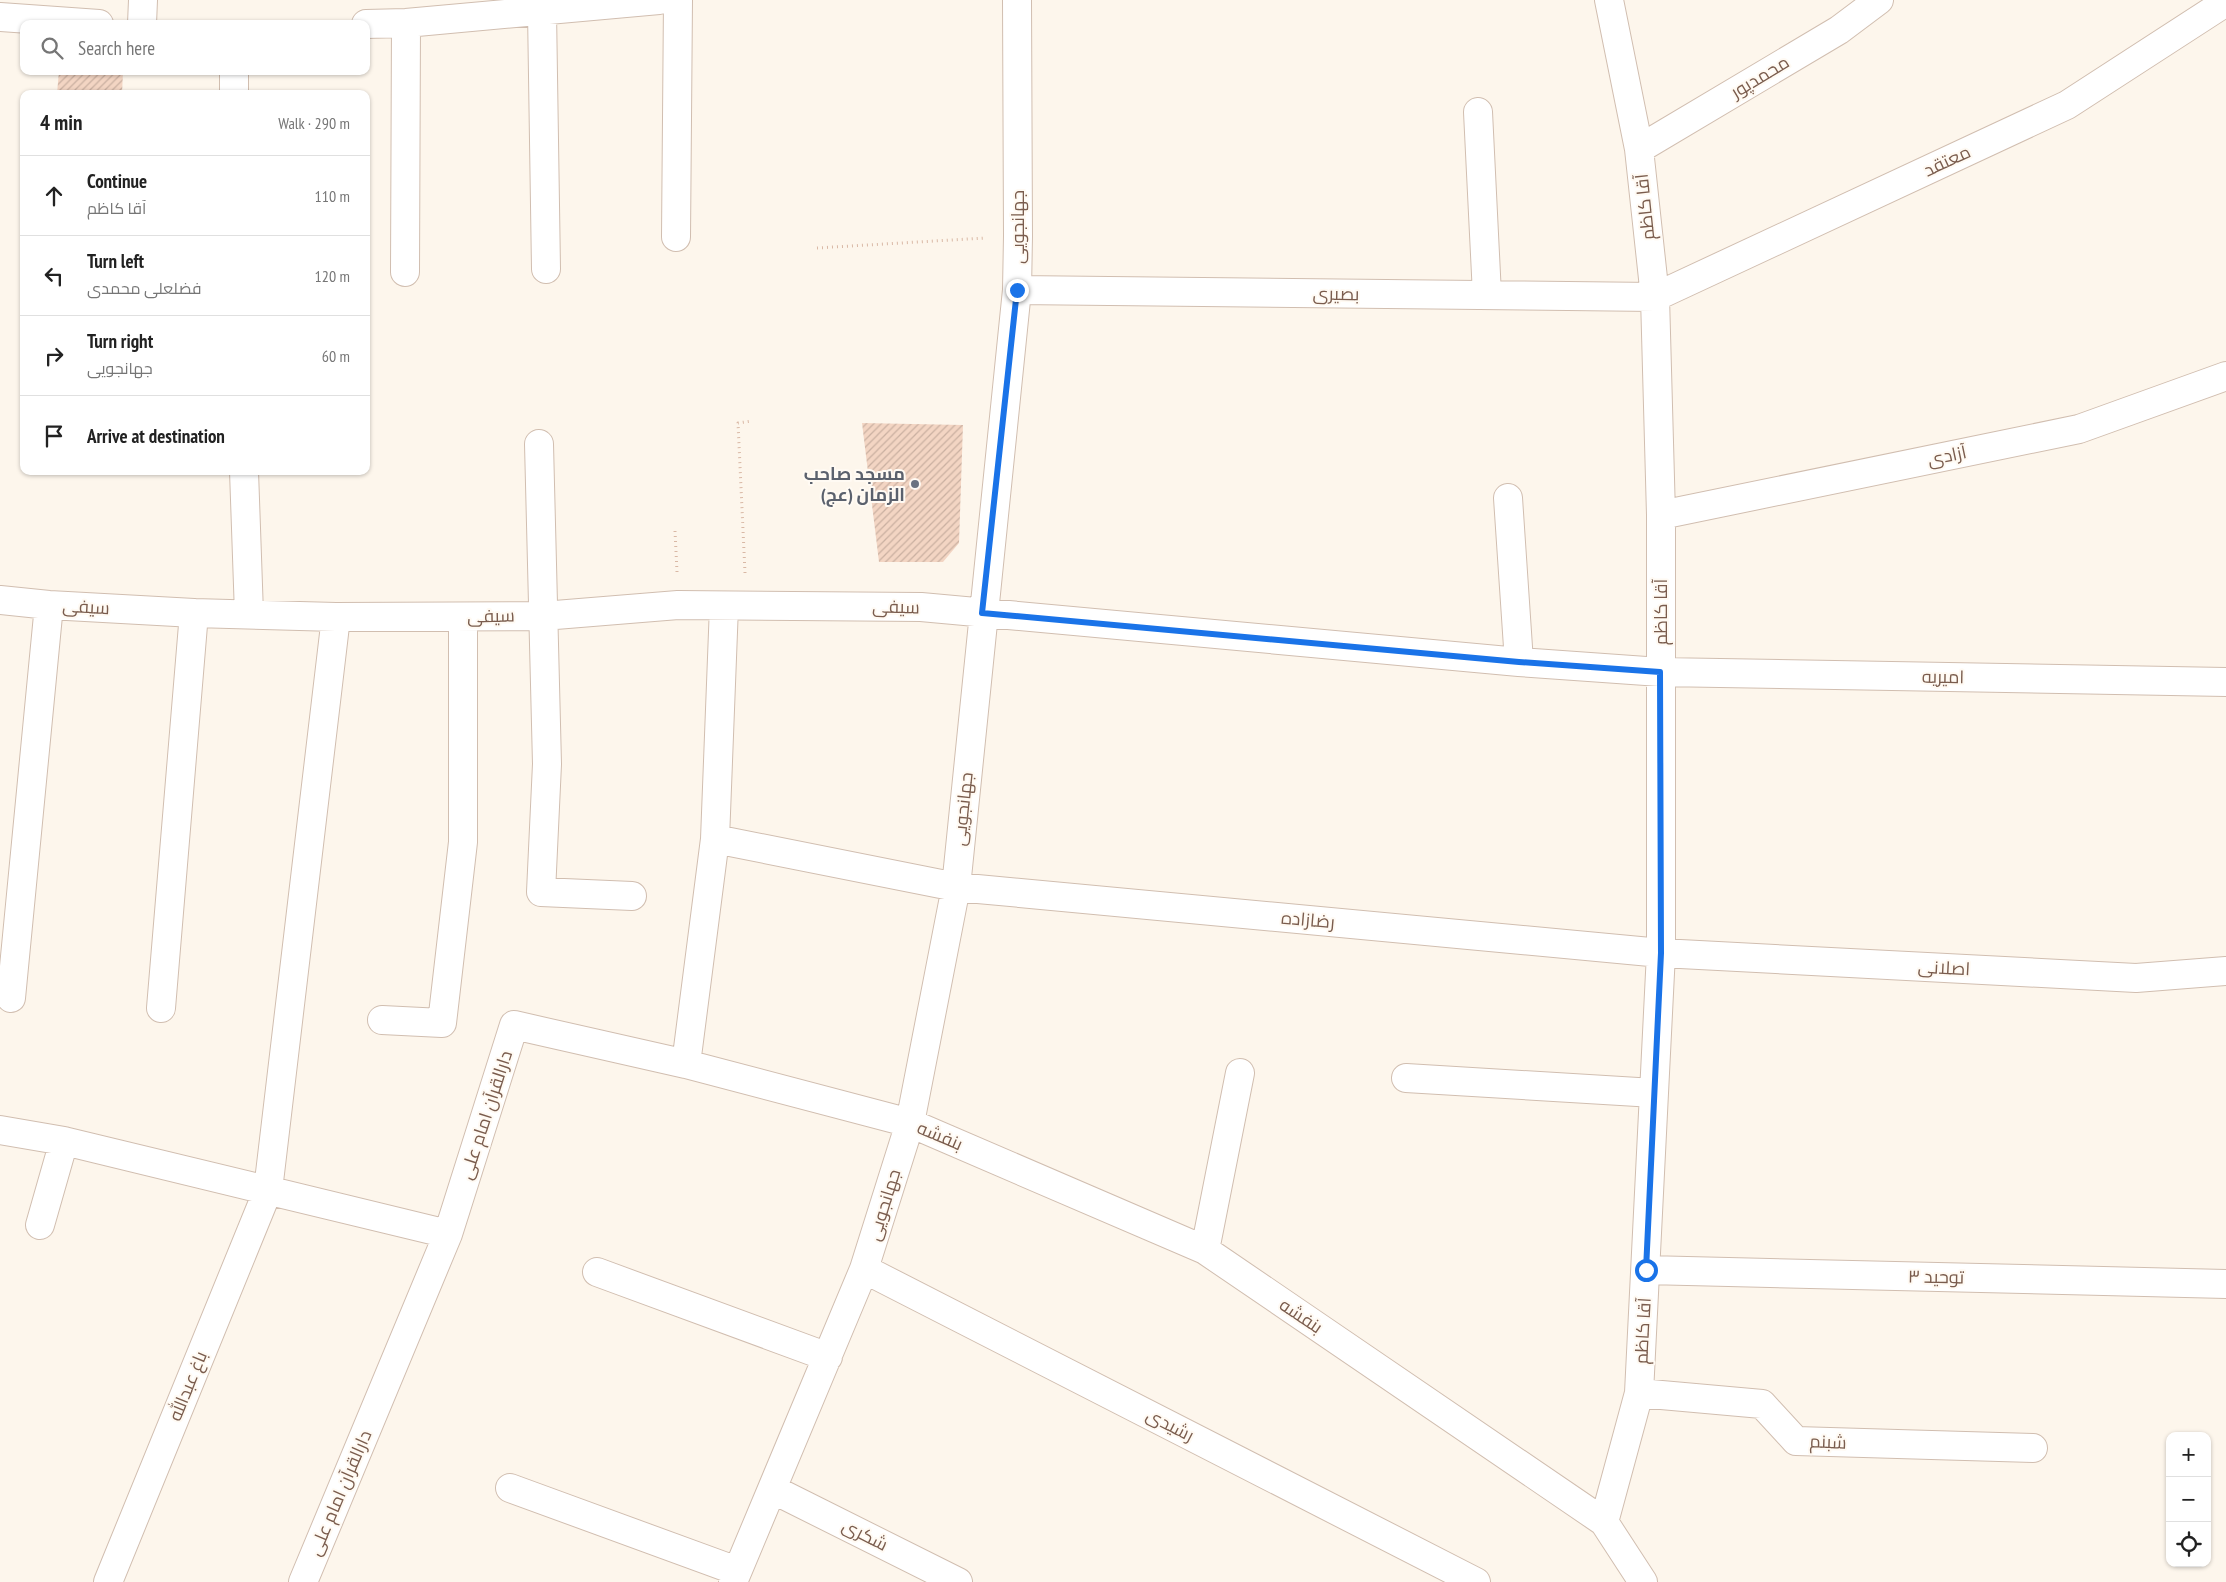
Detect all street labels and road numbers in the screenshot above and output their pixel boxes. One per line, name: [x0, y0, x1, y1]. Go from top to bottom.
street label: محمدپور: [1725, 50, 1794, 104]
street label: معتقد: [1920, 140, 1974, 181]
street label: آقا کاظم: [1630, 172, 1660, 241]
street label: جهانجویی: [1006, 190, 1029, 264]
street label: بصیری: [1312, 282, 1360, 305]
street label: آزادی: [1925, 440, 1969, 471]
street label: آقا کاظم: [1649, 579, 1673, 645]
street label: سیفی: [62, 594, 110, 619]
street label: سیفی: [872, 595, 920, 618]
street label: سیفی: [467, 604, 515, 627]
street label: امیریه: [1922, 665, 1964, 688]
street label: جهانجویی: [947, 771, 978, 847]
street label: رضازاده: [1280, 906, 1336, 933]
street label: اصلانی: [1917, 955, 1971, 980]
street label: دارالقرآن امام علی: [454, 1047, 518, 1183]
street label: بنفشه: [914, 1116, 967, 1155]
street label: جهانجویی: [862, 1166, 905, 1244]
street label: توحید ۳: [1908, 1265, 1964, 1288]
street label: بنفشه: [1275, 1293, 1327, 1338]
street label: آقا کاظم: [1629, 1297, 1657, 1365]
street label: باغ عبدالله: [163, 1348, 213, 1424]
street label: رشیدی: [1142, 1403, 1198, 1446]
street label: دارالقرآن امام علی: [303, 1426, 377, 1560]
street label: شبنم: [1809, 1429, 1847, 1455]
street label: شکری: [839, 1513, 892, 1556]

